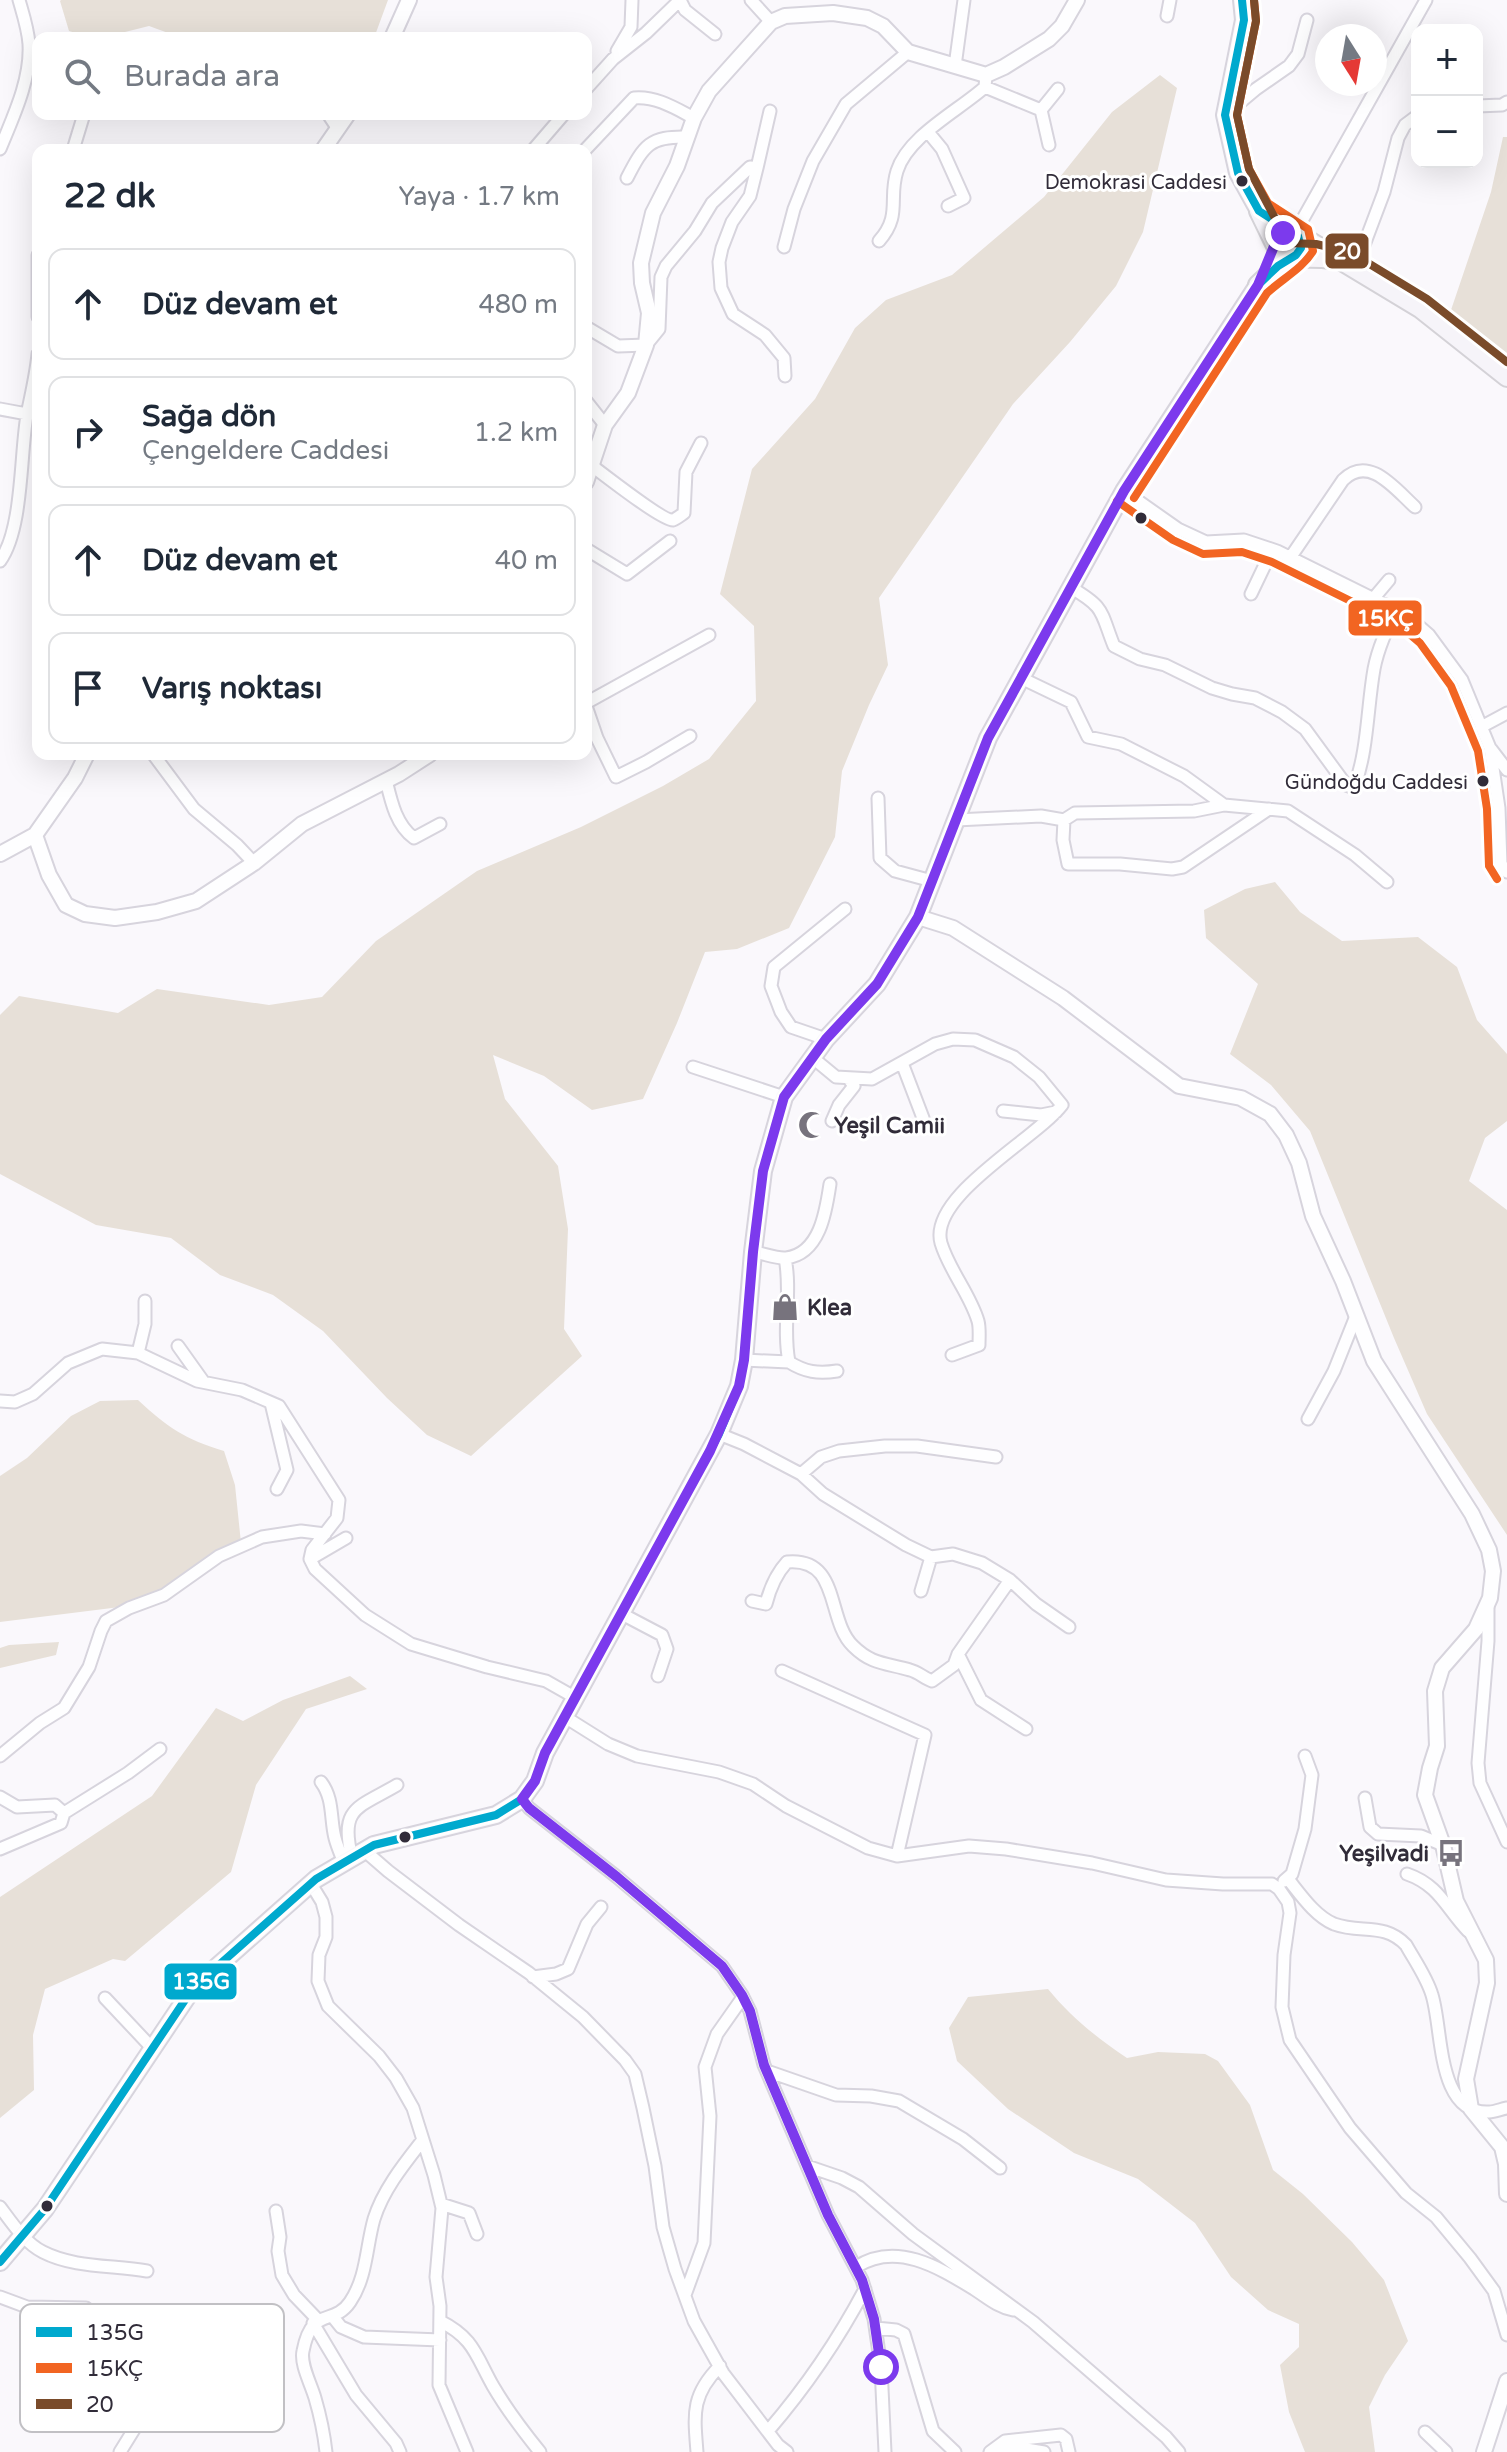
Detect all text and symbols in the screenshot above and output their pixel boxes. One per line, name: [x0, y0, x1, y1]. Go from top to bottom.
north arrow: [1315, 24, 1387, 96]
map controls: [1411, 24, 1483, 168]
button: +: [1411, 24, 1483, 96]
search box: [32, 32, 592, 120]
icon: search: [60, 54, 104, 98]
text: Burada ara: [124, 58, 280, 95]
button: −: [1411, 96, 1483, 168]
place label: Demokrasi Caddesi: [1045, 171, 1227, 195]
marker: Demokrasi Caddesi: [1234, 173, 1250, 189]
text: 22 dk: [64, 176, 156, 217]
text: Yaya · 1.7 km: [398, 181, 560, 212]
route end: [1265, 215, 1301, 251]
line badge: 20: [1324, 232, 1370, 270]
text: 20: [1333, 239, 1361, 265]
icon: ahead: [66, 282, 110, 326]
text: Düz devam et: [142, 286, 337, 323]
text: 480 m: [478, 289, 558, 320]
text: Sağa dön: [142, 398, 276, 435]
icon: right: [66, 410, 110, 454]
text: 1.2 km: [474, 417, 558, 448]
text: Çengeldere Caddesi: [142, 435, 389, 466]
unlabelled marker: [1133, 510, 1149, 526]
icon: ahead: [66, 538, 110, 582]
text: Düz devam et: [142, 542, 337, 579]
text: 40 m: [495, 545, 558, 576]
line badge: 15KÇ: [1347, 599, 1423, 637]
text: 15KÇ: [1356, 606, 1414, 632]
icon: arrive: [66, 666, 110, 710]
text: Varış noktası: [142, 670, 322, 707]
place label: Gündoğdu Caddesi: [1285, 771, 1468, 795]
marker: Gündoğdu Caddesi: [1475, 773, 1491, 789]
mosque icon: Yeşil Camii: [797, 1110, 827, 1140]
place label: Yeşil Camii: [834, 1113, 945, 1139]
shop icon: Klea: [770, 1292, 800, 1322]
place label: Klea: [807, 1295, 852, 1321]
unlabelled marker: [397, 1829, 413, 1845]
bus stop icon: Yeşilvadi: [1436, 1838, 1466, 1868]
place label: Yeşilvadi: [1339, 1841, 1429, 1867]
line badge: 135G: [163, 1962, 238, 2001]
text: 135G: [172, 1969, 230, 1995]
unlabelled marker: [39, 2198, 55, 2214]
legend: [20, 2304, 284, 2432]
text: 135G: [86, 2320, 144, 2346]
route start: [863, 2349, 899, 2385]
text: 15KÇ: [86, 2356, 143, 2382]
text: 20: [86, 2392, 114, 2418]

